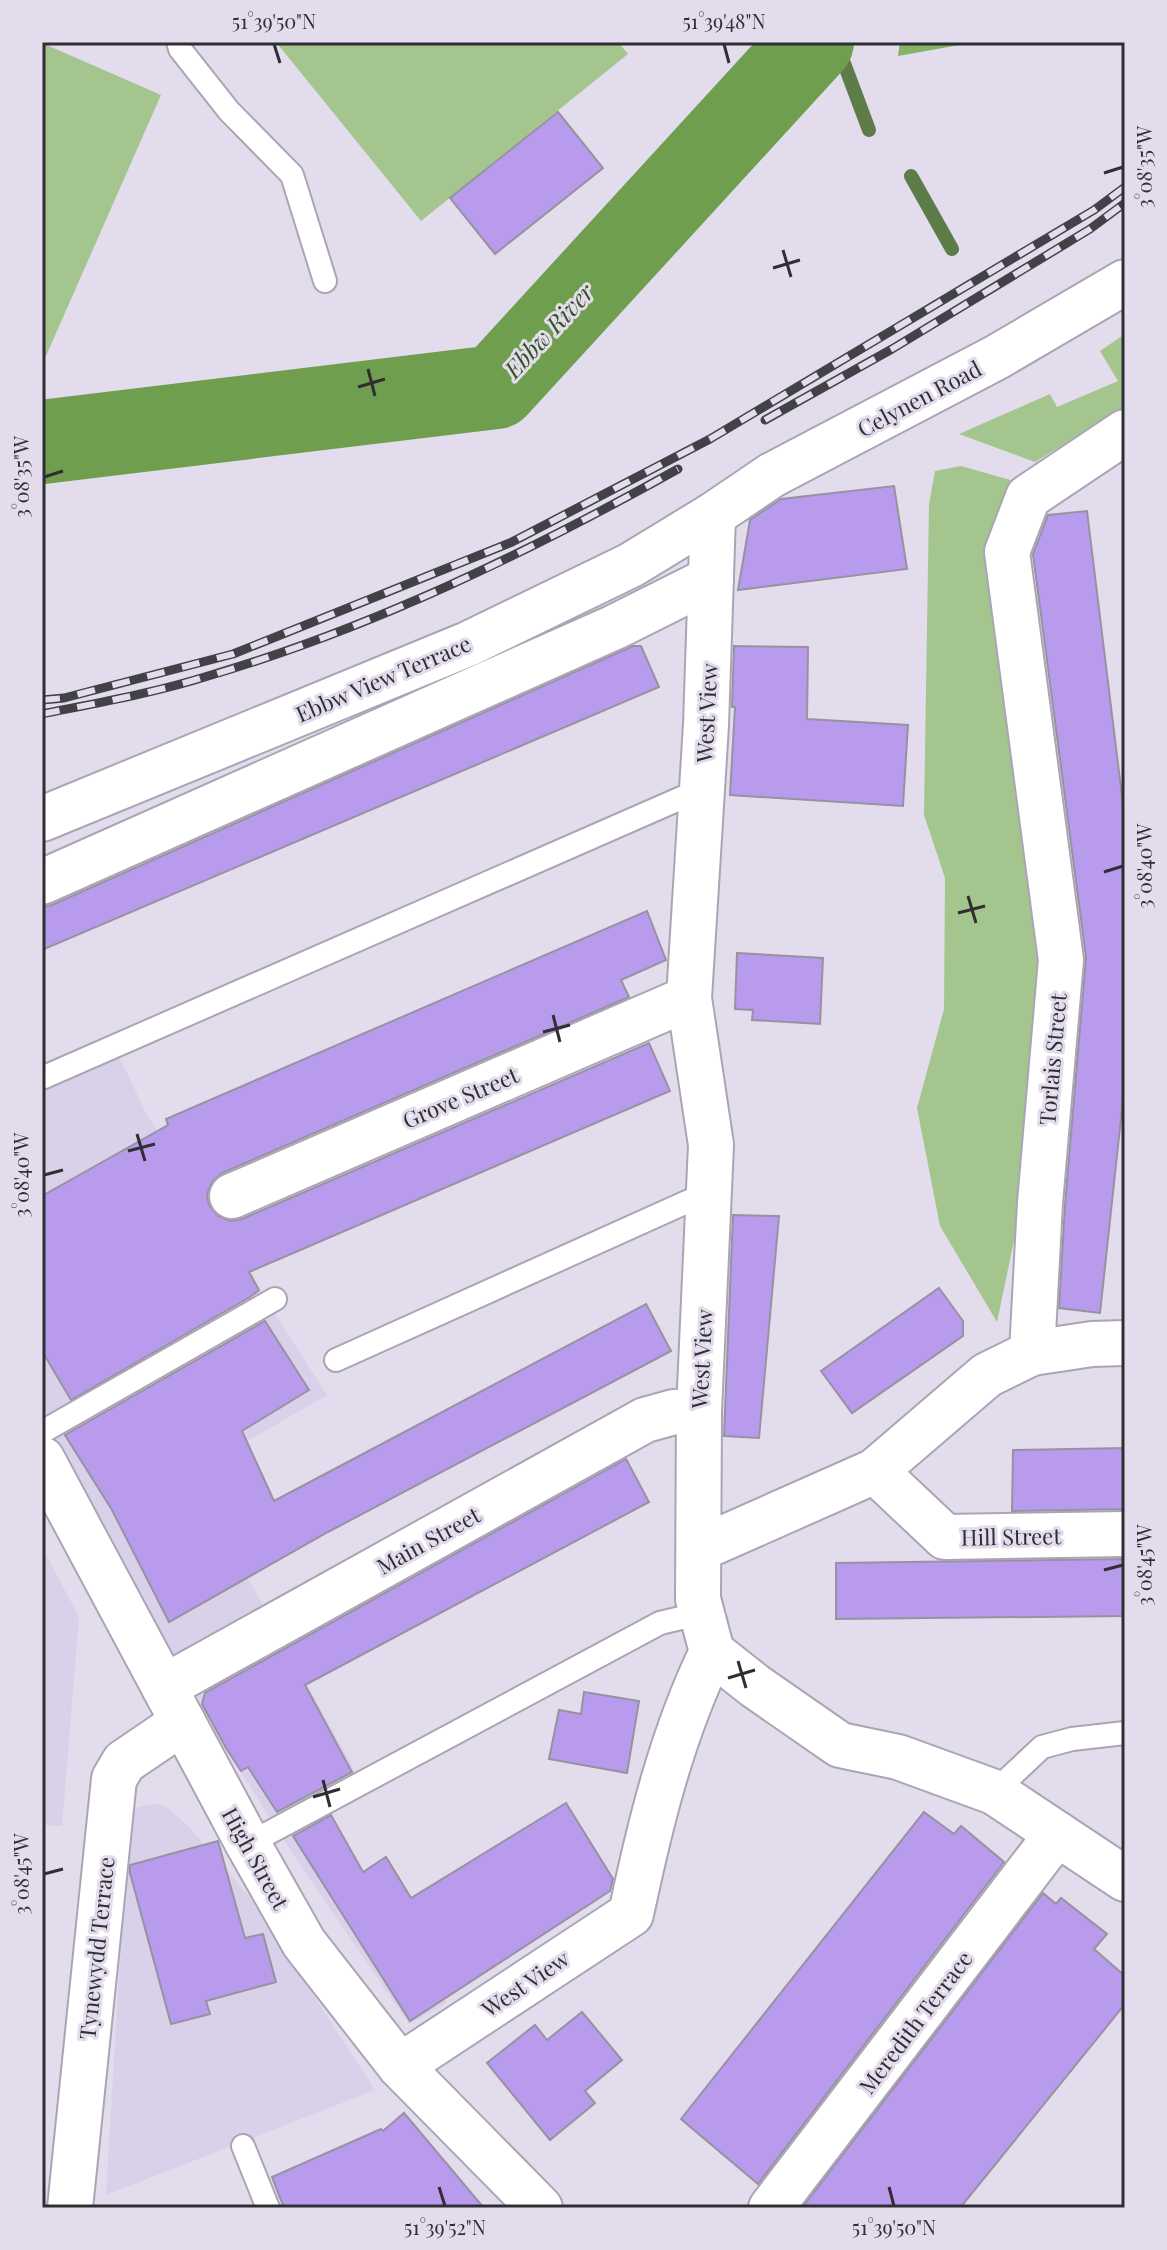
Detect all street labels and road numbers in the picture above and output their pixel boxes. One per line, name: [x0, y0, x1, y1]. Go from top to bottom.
street label: Celynen Road: [852, 353, 987, 443]
street label: Ebbw View Terrace: [291, 628, 475, 728]
street label: West View: [688, 663, 724, 764]
street label: Torlais Street: [1031, 991, 1073, 1126]
street label: Grove Street: [398, 1059, 524, 1135]
street label: West View: [683, 1309, 719, 1410]
street label: Main Street: [371, 1499, 486, 1581]
street label: Hill Street: [961, 1520, 1063, 1552]
street label: High Street: [216, 1802, 297, 1915]
street label: Tynewydd Terrace: [71, 1855, 121, 2041]
street label: West View: [475, 1943, 575, 2024]
street label: Meredith Terrace: [851, 1944, 979, 2100]

